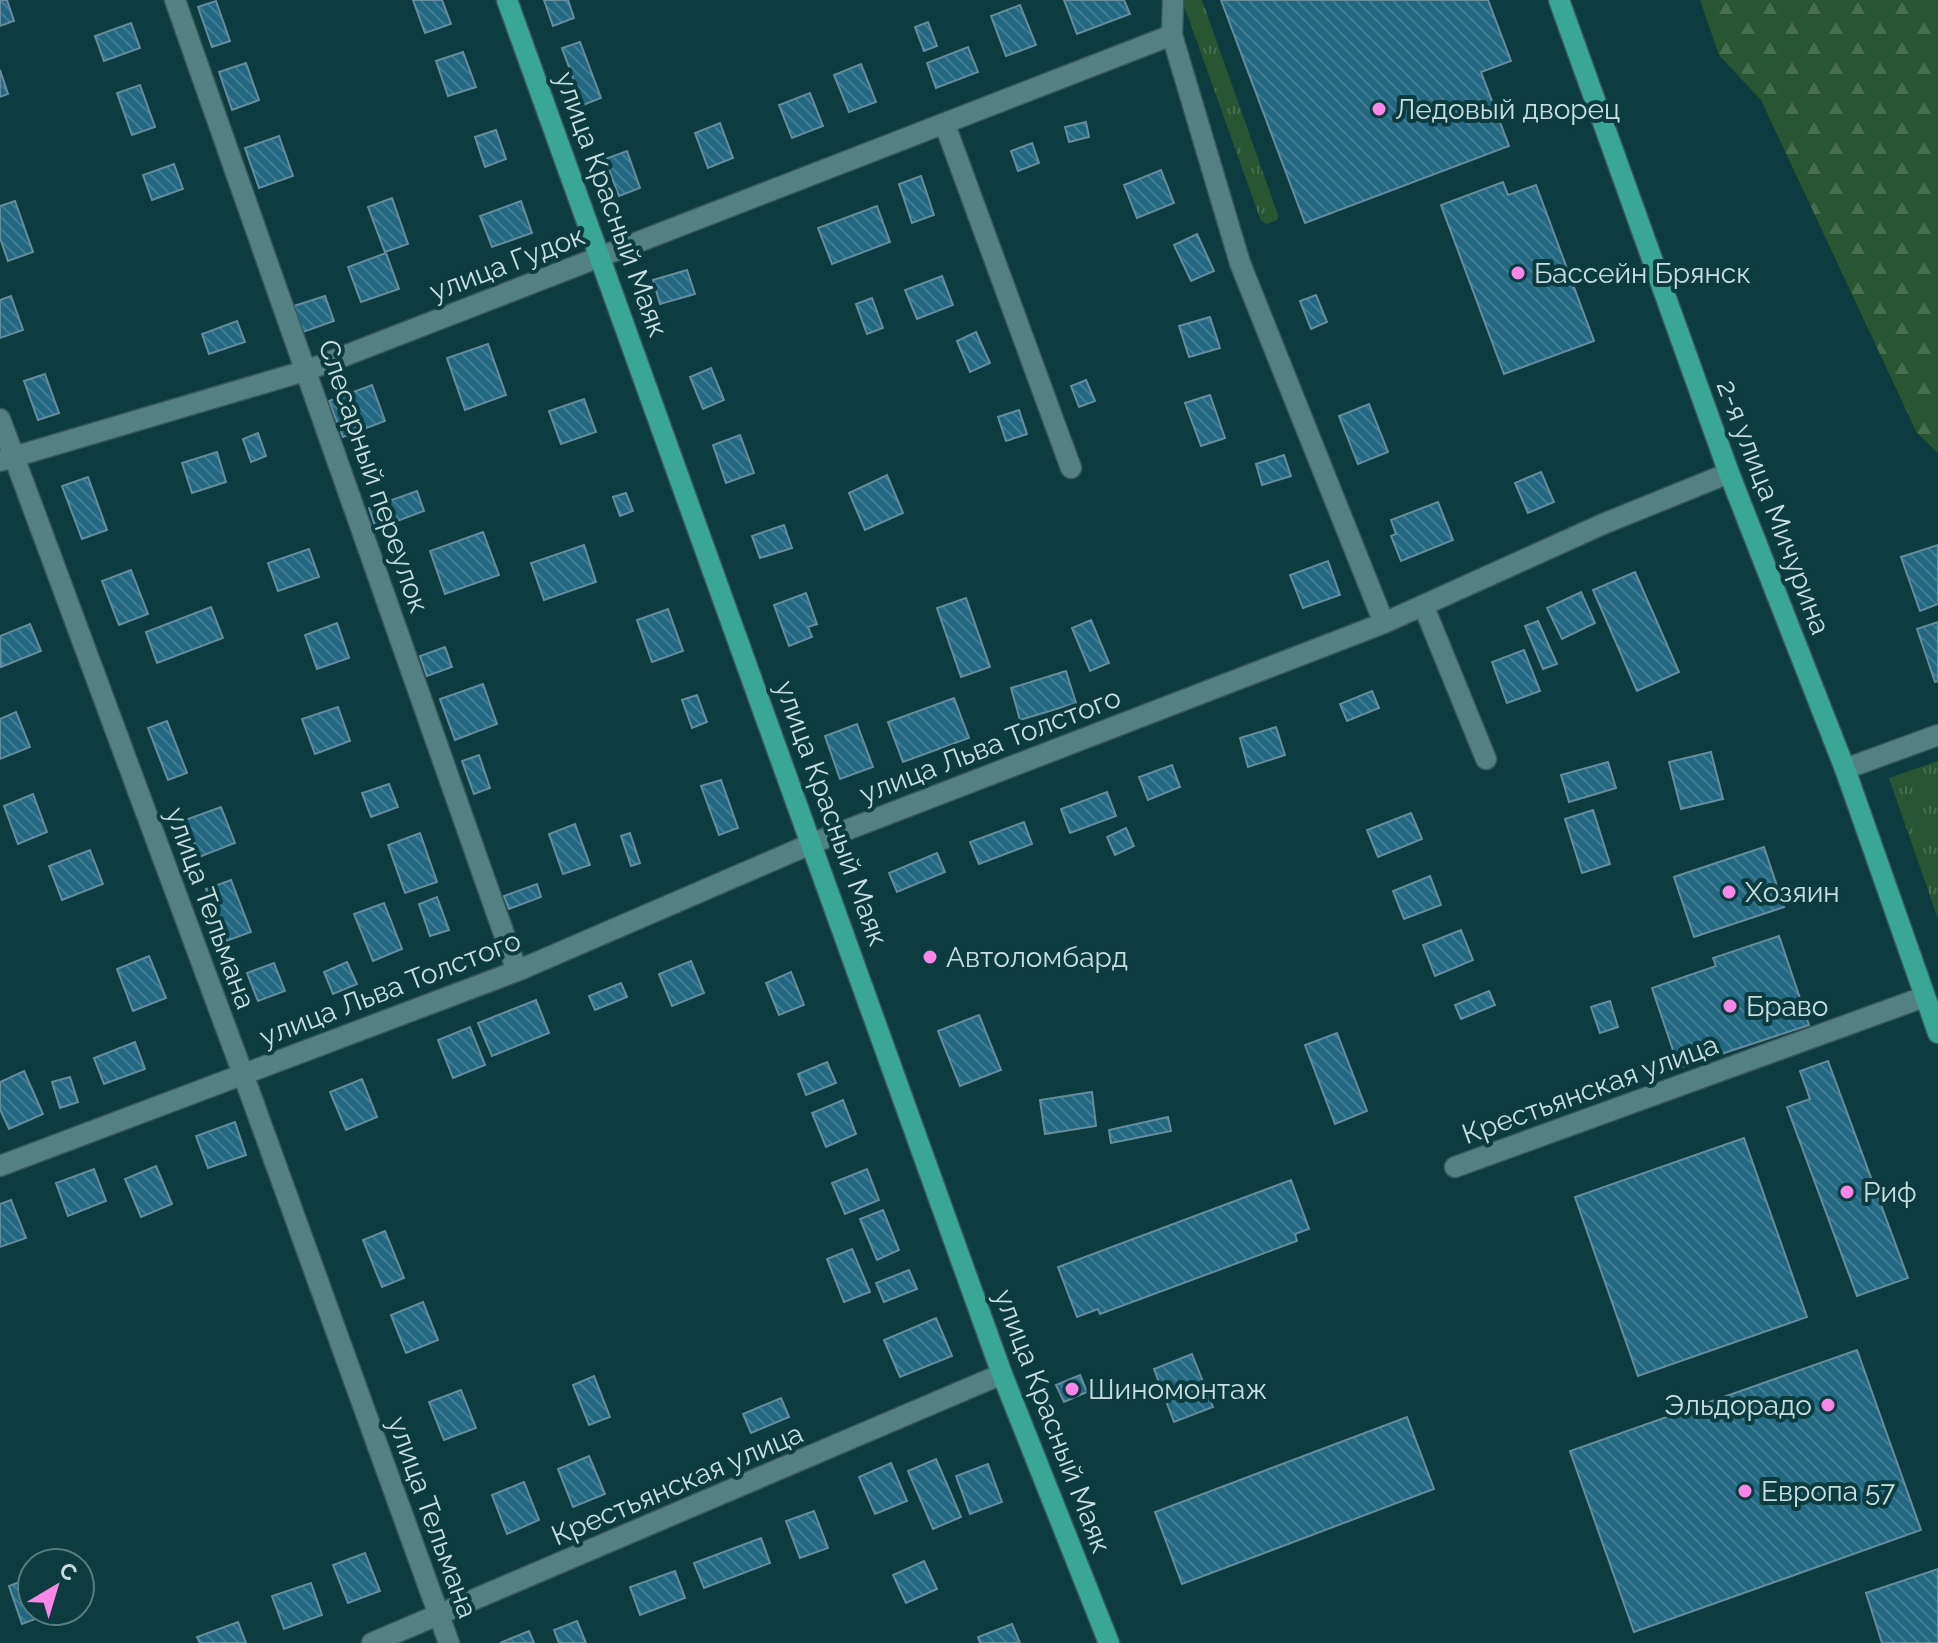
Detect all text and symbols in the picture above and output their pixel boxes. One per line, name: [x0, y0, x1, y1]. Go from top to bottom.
street label: улица Красный Маяк: [548, 67, 675, 341]
place label: Ледовый дворец: [1395, 93, 1620, 126]
marker: Ледовый дворец: [1370, 100, 1388, 118]
street label: улица Гудок: [425, 219, 589, 308]
place label: Бассейн Брянск: [1534, 257, 1751, 290]
marker: Бассейн Брянск: [1509, 264, 1527, 282]
street label: Слесарный переулок: [311, 335, 436, 617]
street label: 2-я улица Мичурина: [1710, 375, 1837, 639]
street label: улица Красный Маяк: [768, 676, 895, 950]
street label: улица Льва Толстого: [855, 680, 1125, 810]
street label: улица Тельмана: [159, 803, 262, 1013]
place label: Хозяин: [1745, 876, 1840, 909]
marker: Хозяин: [1720, 883, 1738, 901]
street label: улица Льва Толстого: [255, 923, 525, 1053]
place label: Автоломбард: [946, 941, 1128, 974]
marker: Автоломбард: [921, 948, 939, 966]
place label: Браво: [1746, 990, 1828, 1023]
marker: Браво: [1721, 997, 1739, 1015]
street label: Крестьянская улица: [1458, 1028, 1723, 1151]
place label: Риф: [1863, 1176, 1917, 1209]
marker: Риф: [1838, 1183, 1856, 1201]
street label: улица Красный Маяк: [987, 1285, 1118, 1558]
place label: Шиномонтаж: [1088, 1373, 1267, 1406]
marker: Шиномонтаж: [1063, 1380, 1081, 1398]
place label: Эльдорадо: [1664, 1389, 1812, 1422]
marker: Эльдорадо: [1819, 1396, 1837, 1414]
street label: улица Тельмана: [381, 1412, 484, 1622]
street label: Крестьянская улица: [547, 1417, 808, 1552]
place label: Европа 57: [1761, 1475, 1895, 1508]
marker: Европа 57: [1736, 1482, 1754, 1500]
north arrow: [16, 1547, 96, 1627]
text: С: [54, 1556, 82, 1586]

